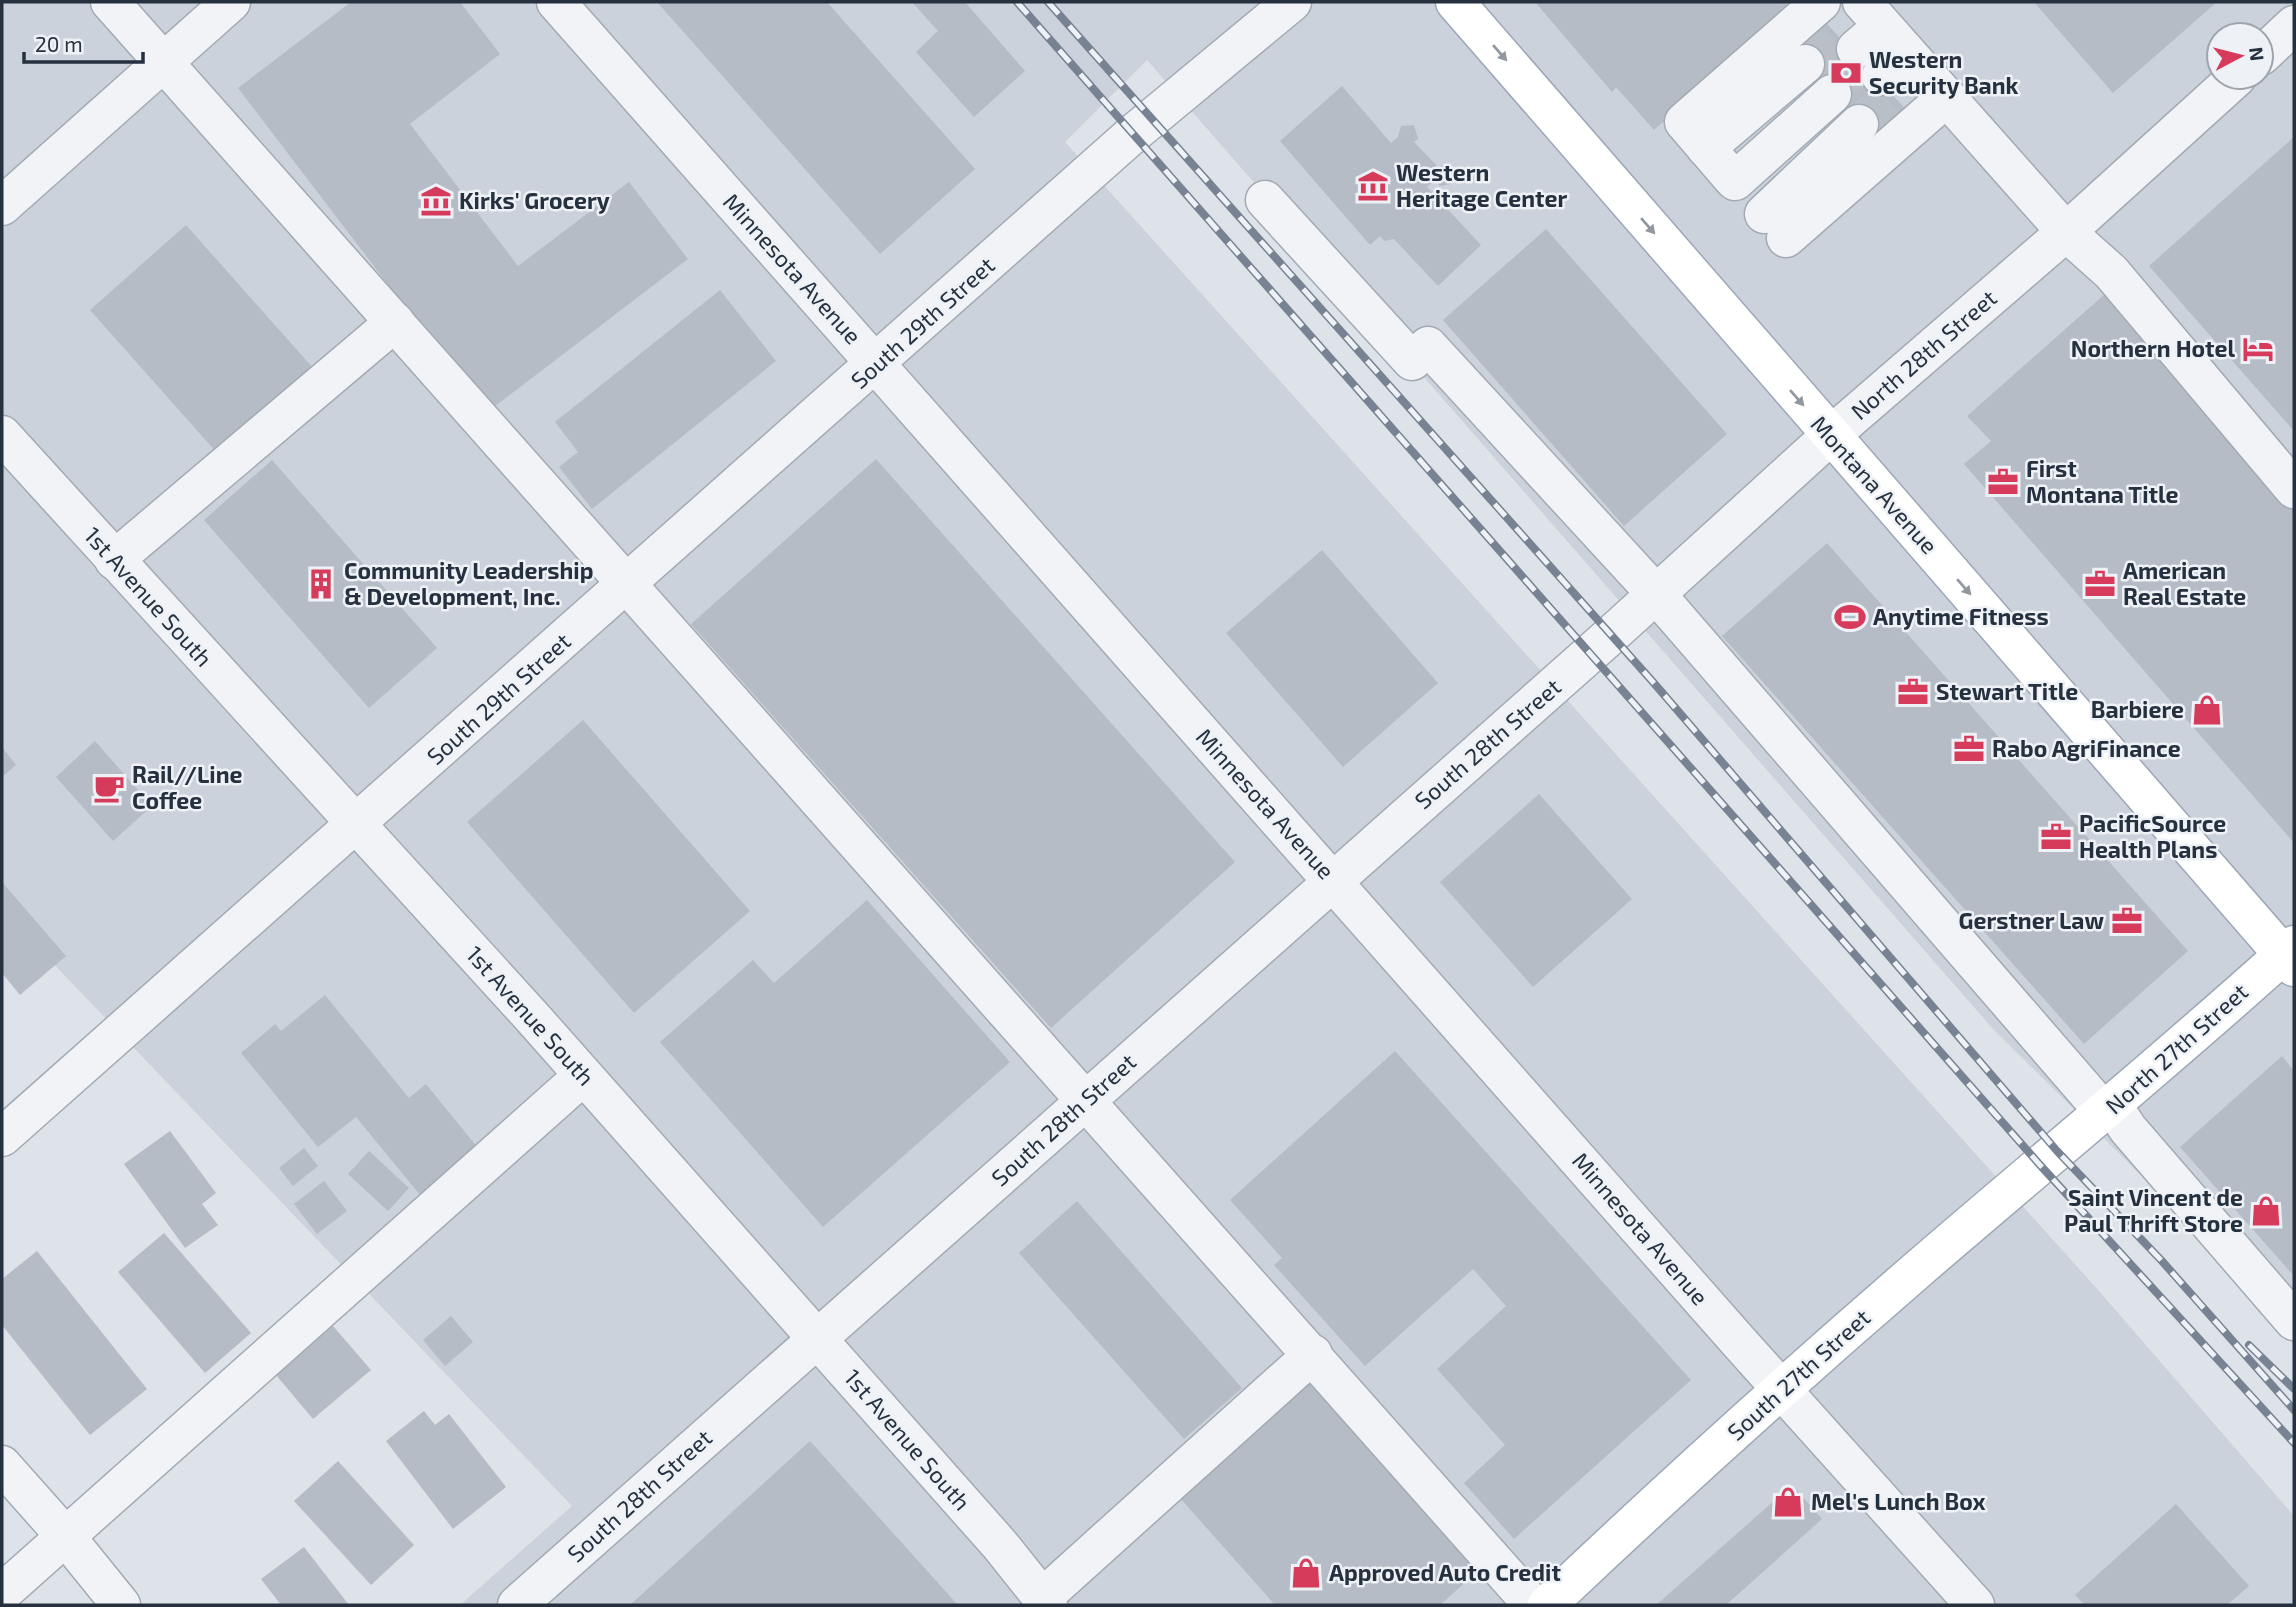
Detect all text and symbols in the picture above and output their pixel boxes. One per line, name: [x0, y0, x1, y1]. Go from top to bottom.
scale bar: [24, 21, 144, 65]
north arrow: [2205, 21, 2275, 91]
text: 20 m: [35, 31, 83, 56]
one-way arrow: [1492, 45, 1507, 62]
place label: Western Security Bank: [1869, 45, 2019, 99]
text: N: [2245, 46, 2270, 62]
bank icon: Western Security Bank: [1829, 56, 1863, 90]
place label: Western Heritage Center: [1396, 158, 1567, 212]
museum icon: Western Heritage Center: [1356, 169, 1390, 203]
museum icon: Kirks' Grocery: [419, 184, 453, 218]
place label: Kirks' Grocery: [459, 186, 610, 214]
street label: Minnesota Avenue: [718, 187, 868, 349]
one-way arrow: [1640, 217, 1655, 234]
street label: South 29th Street: [845, 250, 1000, 394]
street label: North 28th Street: [1845, 283, 2002, 425]
hotel icon: Northern Hotel: [2241, 332, 2275, 366]
place label: Northern Hotel: [2071, 334, 2235, 362]
one-way arrow: [1789, 389, 1805, 407]
street label: Montana Avenue: [1806, 410, 1944, 559]
place label: First Montana Title: [2026, 454, 2179, 508]
office icon: First Montana Title: [1986, 465, 2020, 499]
street label: 1st Avenue South: [79, 521, 219, 672]
place label: Community Leadership & Development, Inc.: [344, 556, 593, 610]
place label: American Real Estate: [2123, 556, 2246, 610]
building icon: Community Leadership & Development, Inc.: [304, 567, 338, 601]
office icon: American Real Estate: [2083, 567, 2117, 601]
one-way arrow: [1956, 578, 1971, 595]
sports icon: Anytime Fitness: [1833, 600, 1867, 634]
place label: Anytime Fitness: [1873, 602, 2049, 630]
street label: South 29th Street: [421, 626, 576, 770]
street label: South 28th Street: [1409, 672, 1566, 814]
office icon: Stewart Title: [1896, 675, 1930, 709]
place label: Stewart Title: [1936, 677, 2078, 705]
shop icon: Barbiere: [2190, 693, 2224, 727]
place label: Barbiere: [2091, 695, 2184, 723]
street label: Minnesota Avenue: [1191, 722, 1341, 884]
office icon: Rabo AgriFinance: [1952, 732, 1986, 766]
place label: Rabo AgriFinance: [1992, 734, 2181, 762]
place label: Rail//Line Coffee: [132, 760, 243, 814]
cafe icon: Rail//Line Coffee: [92, 771, 126, 805]
place label: PacificSource Health Plans: [2079, 809, 2226, 863]
office icon: PacificSource Health Plans: [2039, 820, 2073, 854]
office icon: Gerstner Law: [2110, 904, 2144, 938]
place label: Gerstner Law: [1959, 906, 2104, 934]
street label: 1st Avenue South: [461, 940, 601, 1091]
street label: North 27th Street: [2099, 977, 2253, 1119]
street label: South 28th Street: [985, 1047, 1141, 1191]
street label: Minnesota Avenue: [1567, 1146, 1715, 1310]
place label: Saint Vincent de Paul Thrift Store: [2064, 1183, 2243, 1237]
shop icon: Saint Vincent de Paul Thrift Store: [2249, 1194, 2283, 1228]
street label: South 27th Street: [1721, 1303, 1876, 1446]
street label: 1st Avenue South: [839, 1363, 977, 1516]
street label: South 28th Street: [561, 1423, 717, 1567]
shop icon: Mel's Lunch Box: [1771, 1485, 1805, 1519]
place label: Mel's Lunch Box: [1811, 1487, 1986, 1515]
shop icon: Approved Auto Credit: [1289, 1556, 1323, 1590]
place label: Approved Auto Credit: [1329, 1558, 1561, 1586]

